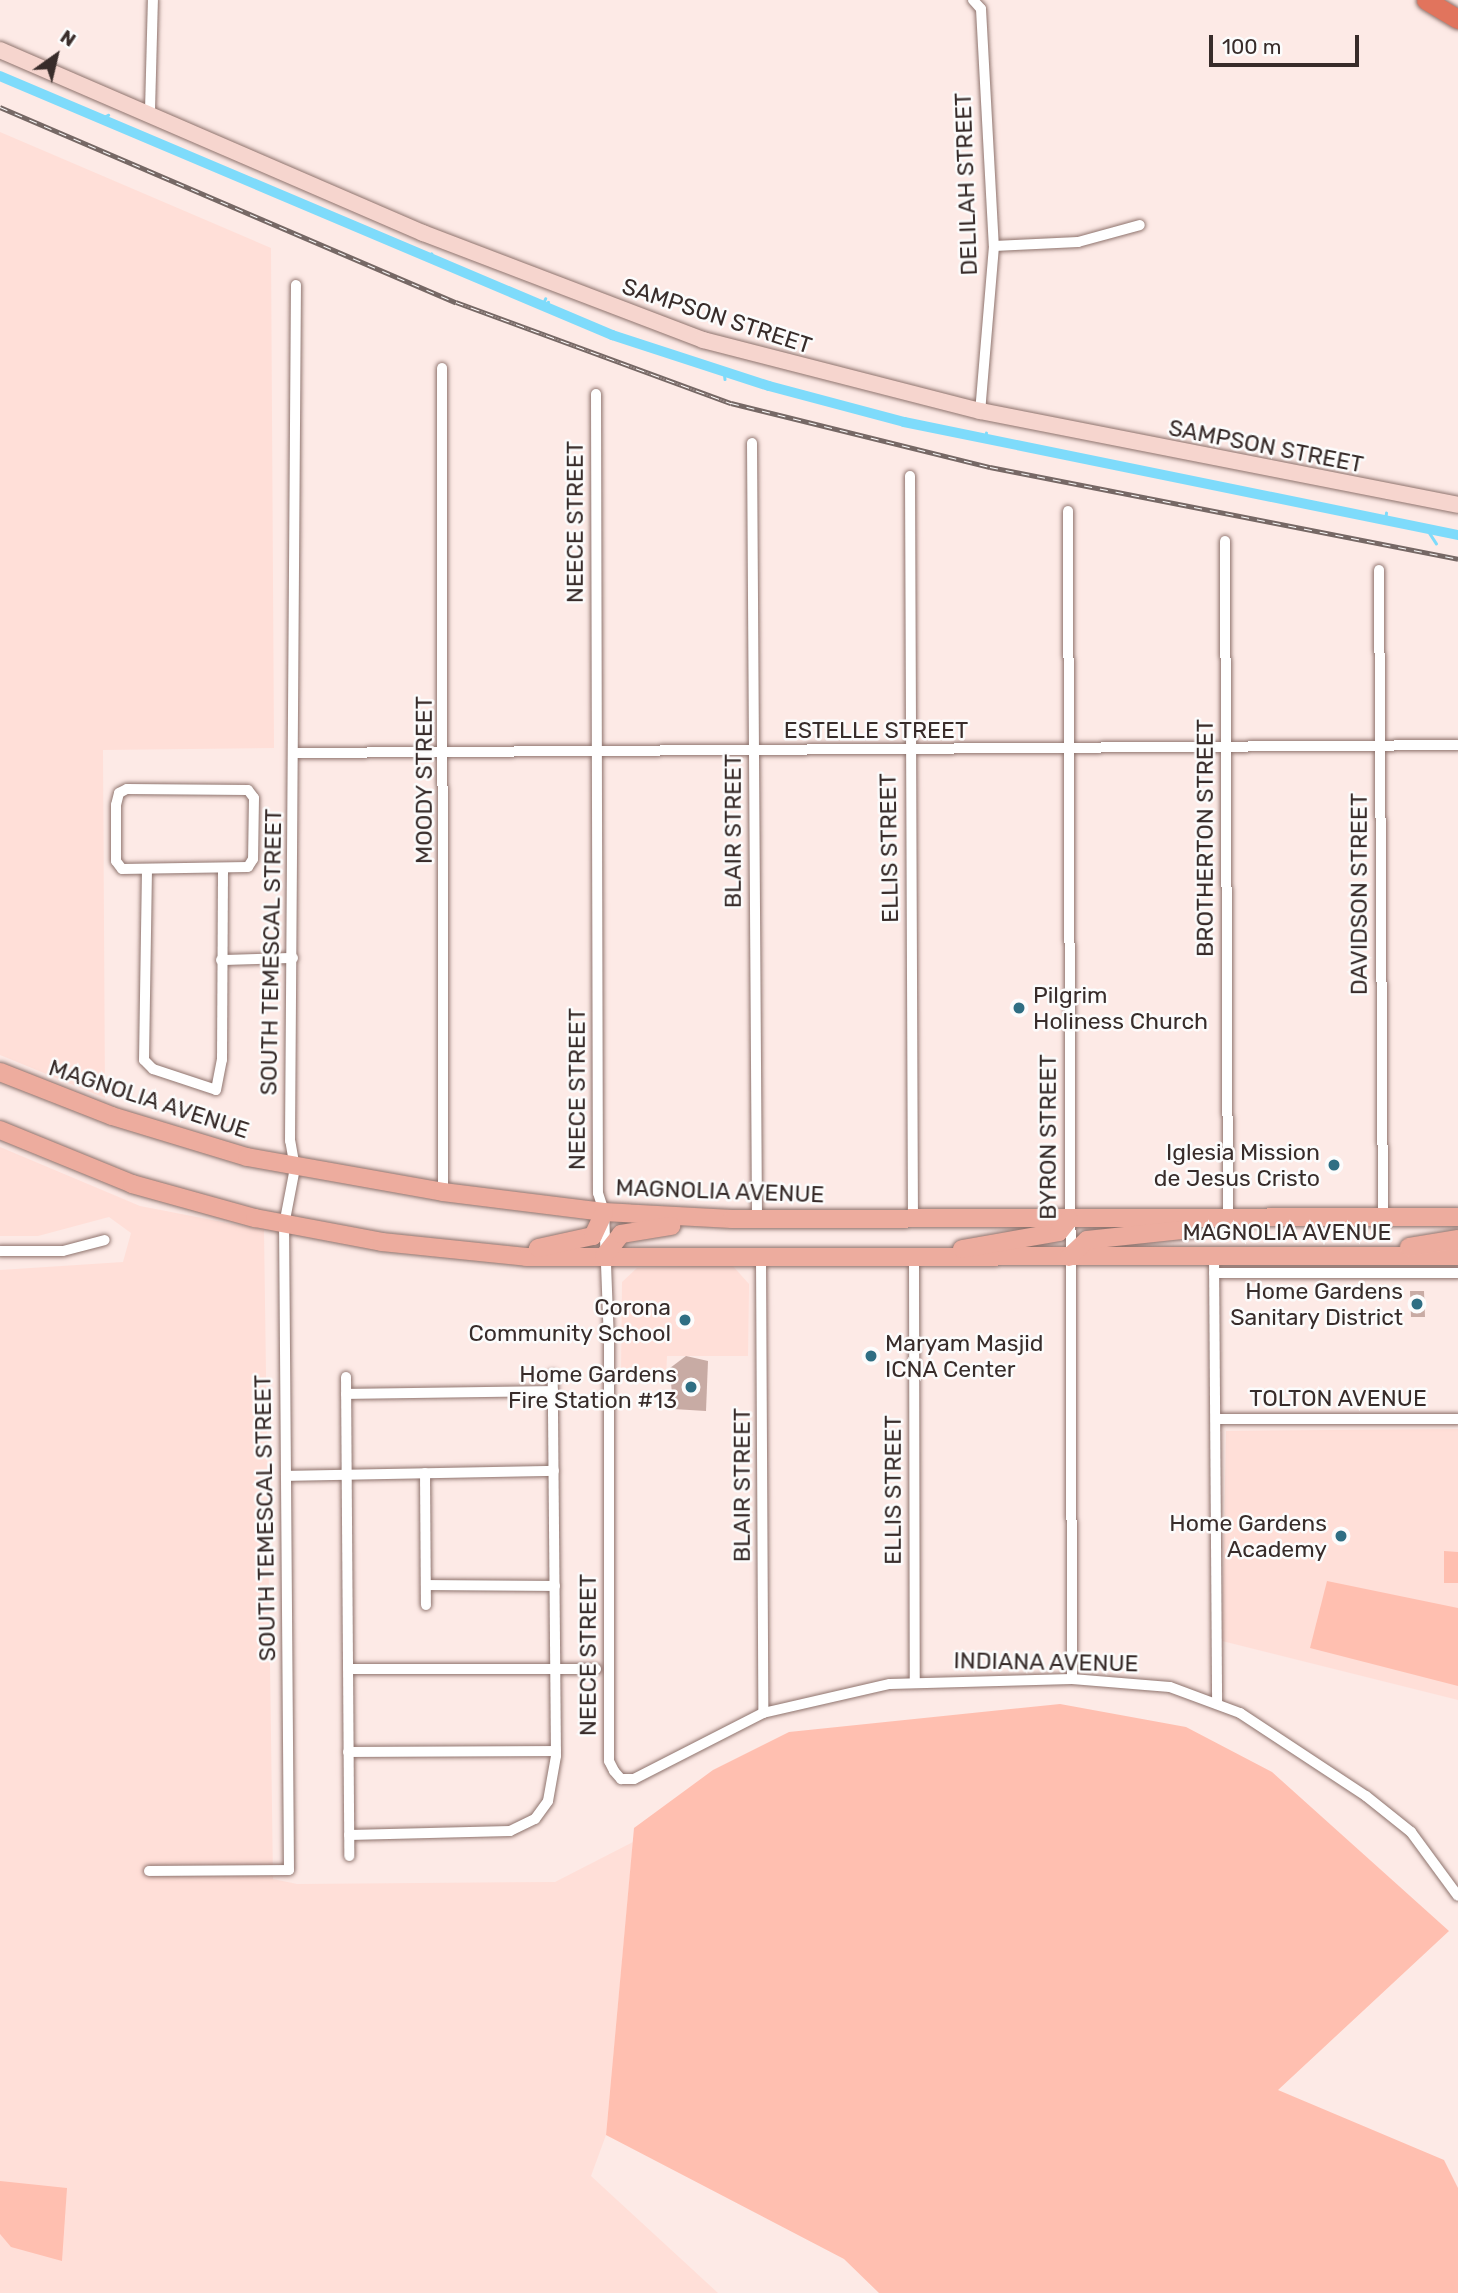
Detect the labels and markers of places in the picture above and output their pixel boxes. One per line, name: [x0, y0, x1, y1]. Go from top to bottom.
place label: Pilgrim Holiness Church: [1033, 981, 1208, 1035]
marker: Pilgrim Holiness Church: [1011, 1000, 1027, 1016]
place label: Iglesia Mission de Jesus Cristo: [1154, 1138, 1320, 1192]
marker: Iglesia Mission de Jesus Cristo: [1326, 1157, 1342, 1173]
place label: Home Gardens Sanitary District: [1230, 1277, 1403, 1331]
place label: Corona Community School: [468, 1293, 671, 1347]
marker: Home Gardens Sanitary District: [1409, 1296, 1425, 1312]
marker: Corona Community School: [677, 1312, 693, 1328]
place label: Maryam Masjid ICNA Center: [885, 1329, 1044, 1383]
marker: Maryam Masjid ICNA Center: [863, 1348, 879, 1364]
place label: Home Gardens Fire Station #13: [508, 1360, 677, 1414]
marker: Home Gardens Fire Station #13: [683, 1379, 699, 1395]
place label: Home Gardens Academy: [1169, 1509, 1327, 1563]
marker: Home Gardens Academy: [1333, 1528, 1349, 1544]

